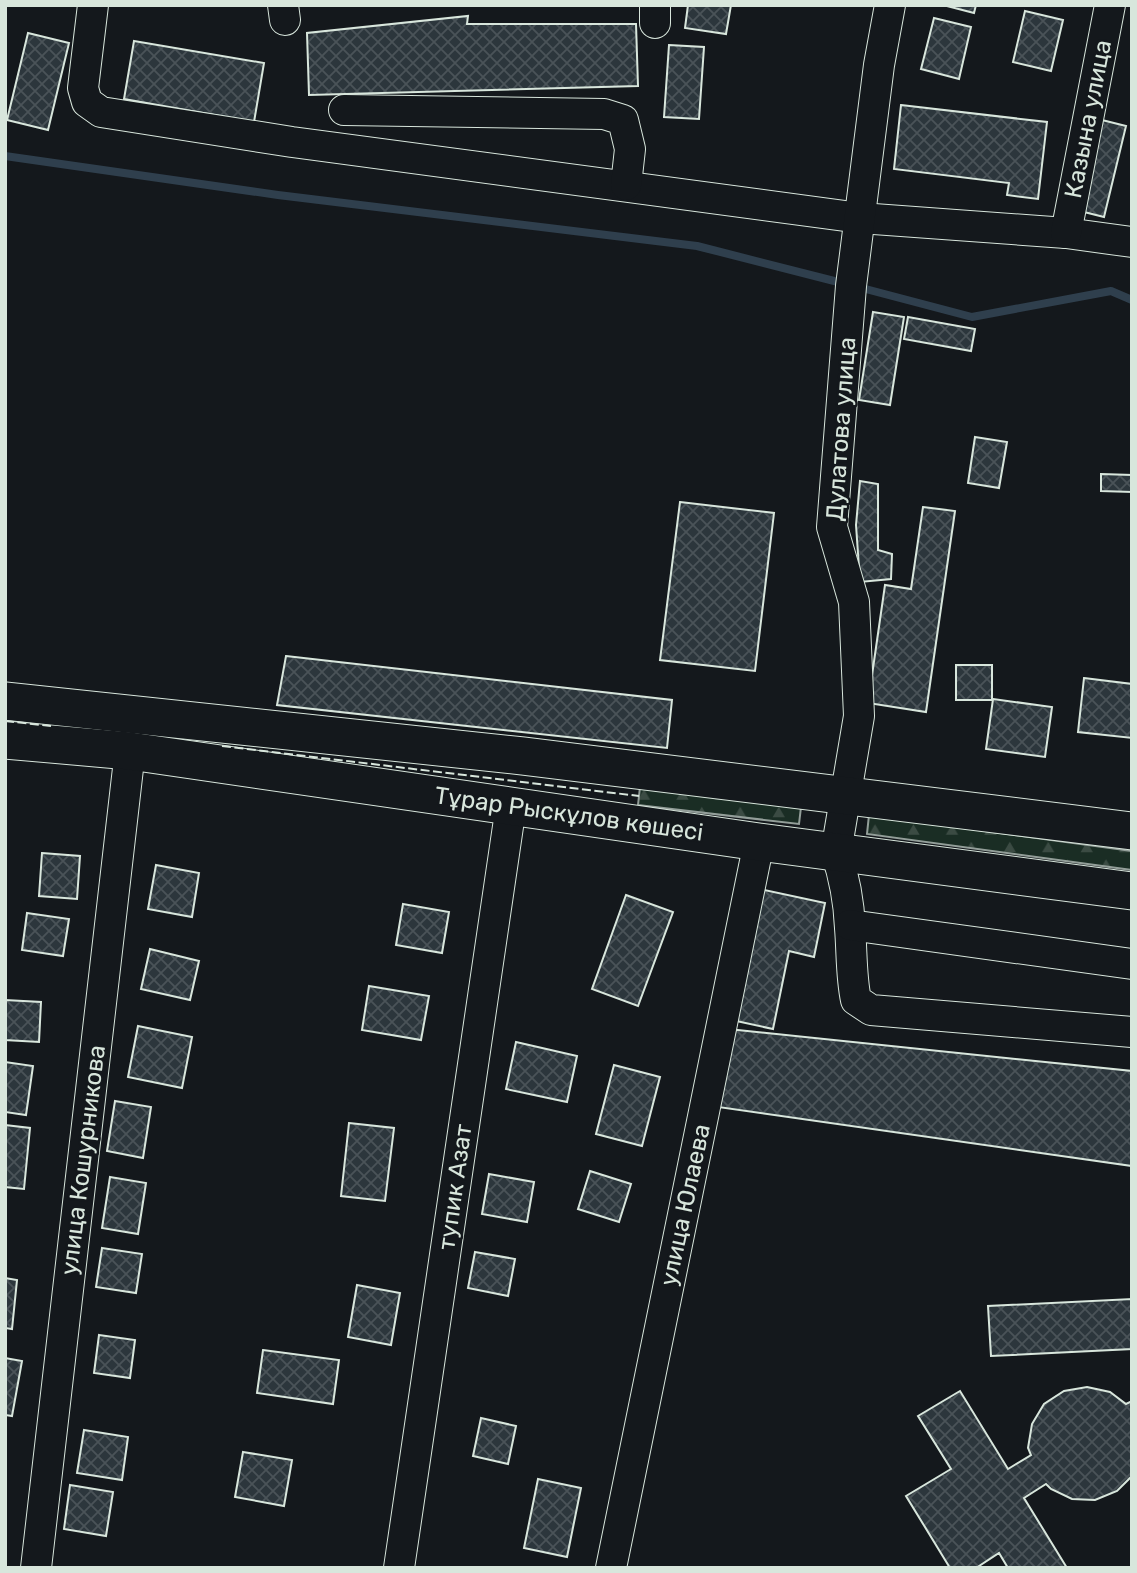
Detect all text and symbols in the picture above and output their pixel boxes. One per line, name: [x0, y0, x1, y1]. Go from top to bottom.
street label: Казына улица: [1059, 37, 1117, 201]
street label: Дулатова улица: [821, 336, 861, 522]
street label: Тұрар Рыскұлов көшесі: [433, 781, 705, 847]
street label: улица Кошурникова: [55, 1043, 111, 1277]
street label: тупик Азат: [432, 1122, 478, 1252]
street label: улица Юлаева: [654, 1122, 716, 1288]

